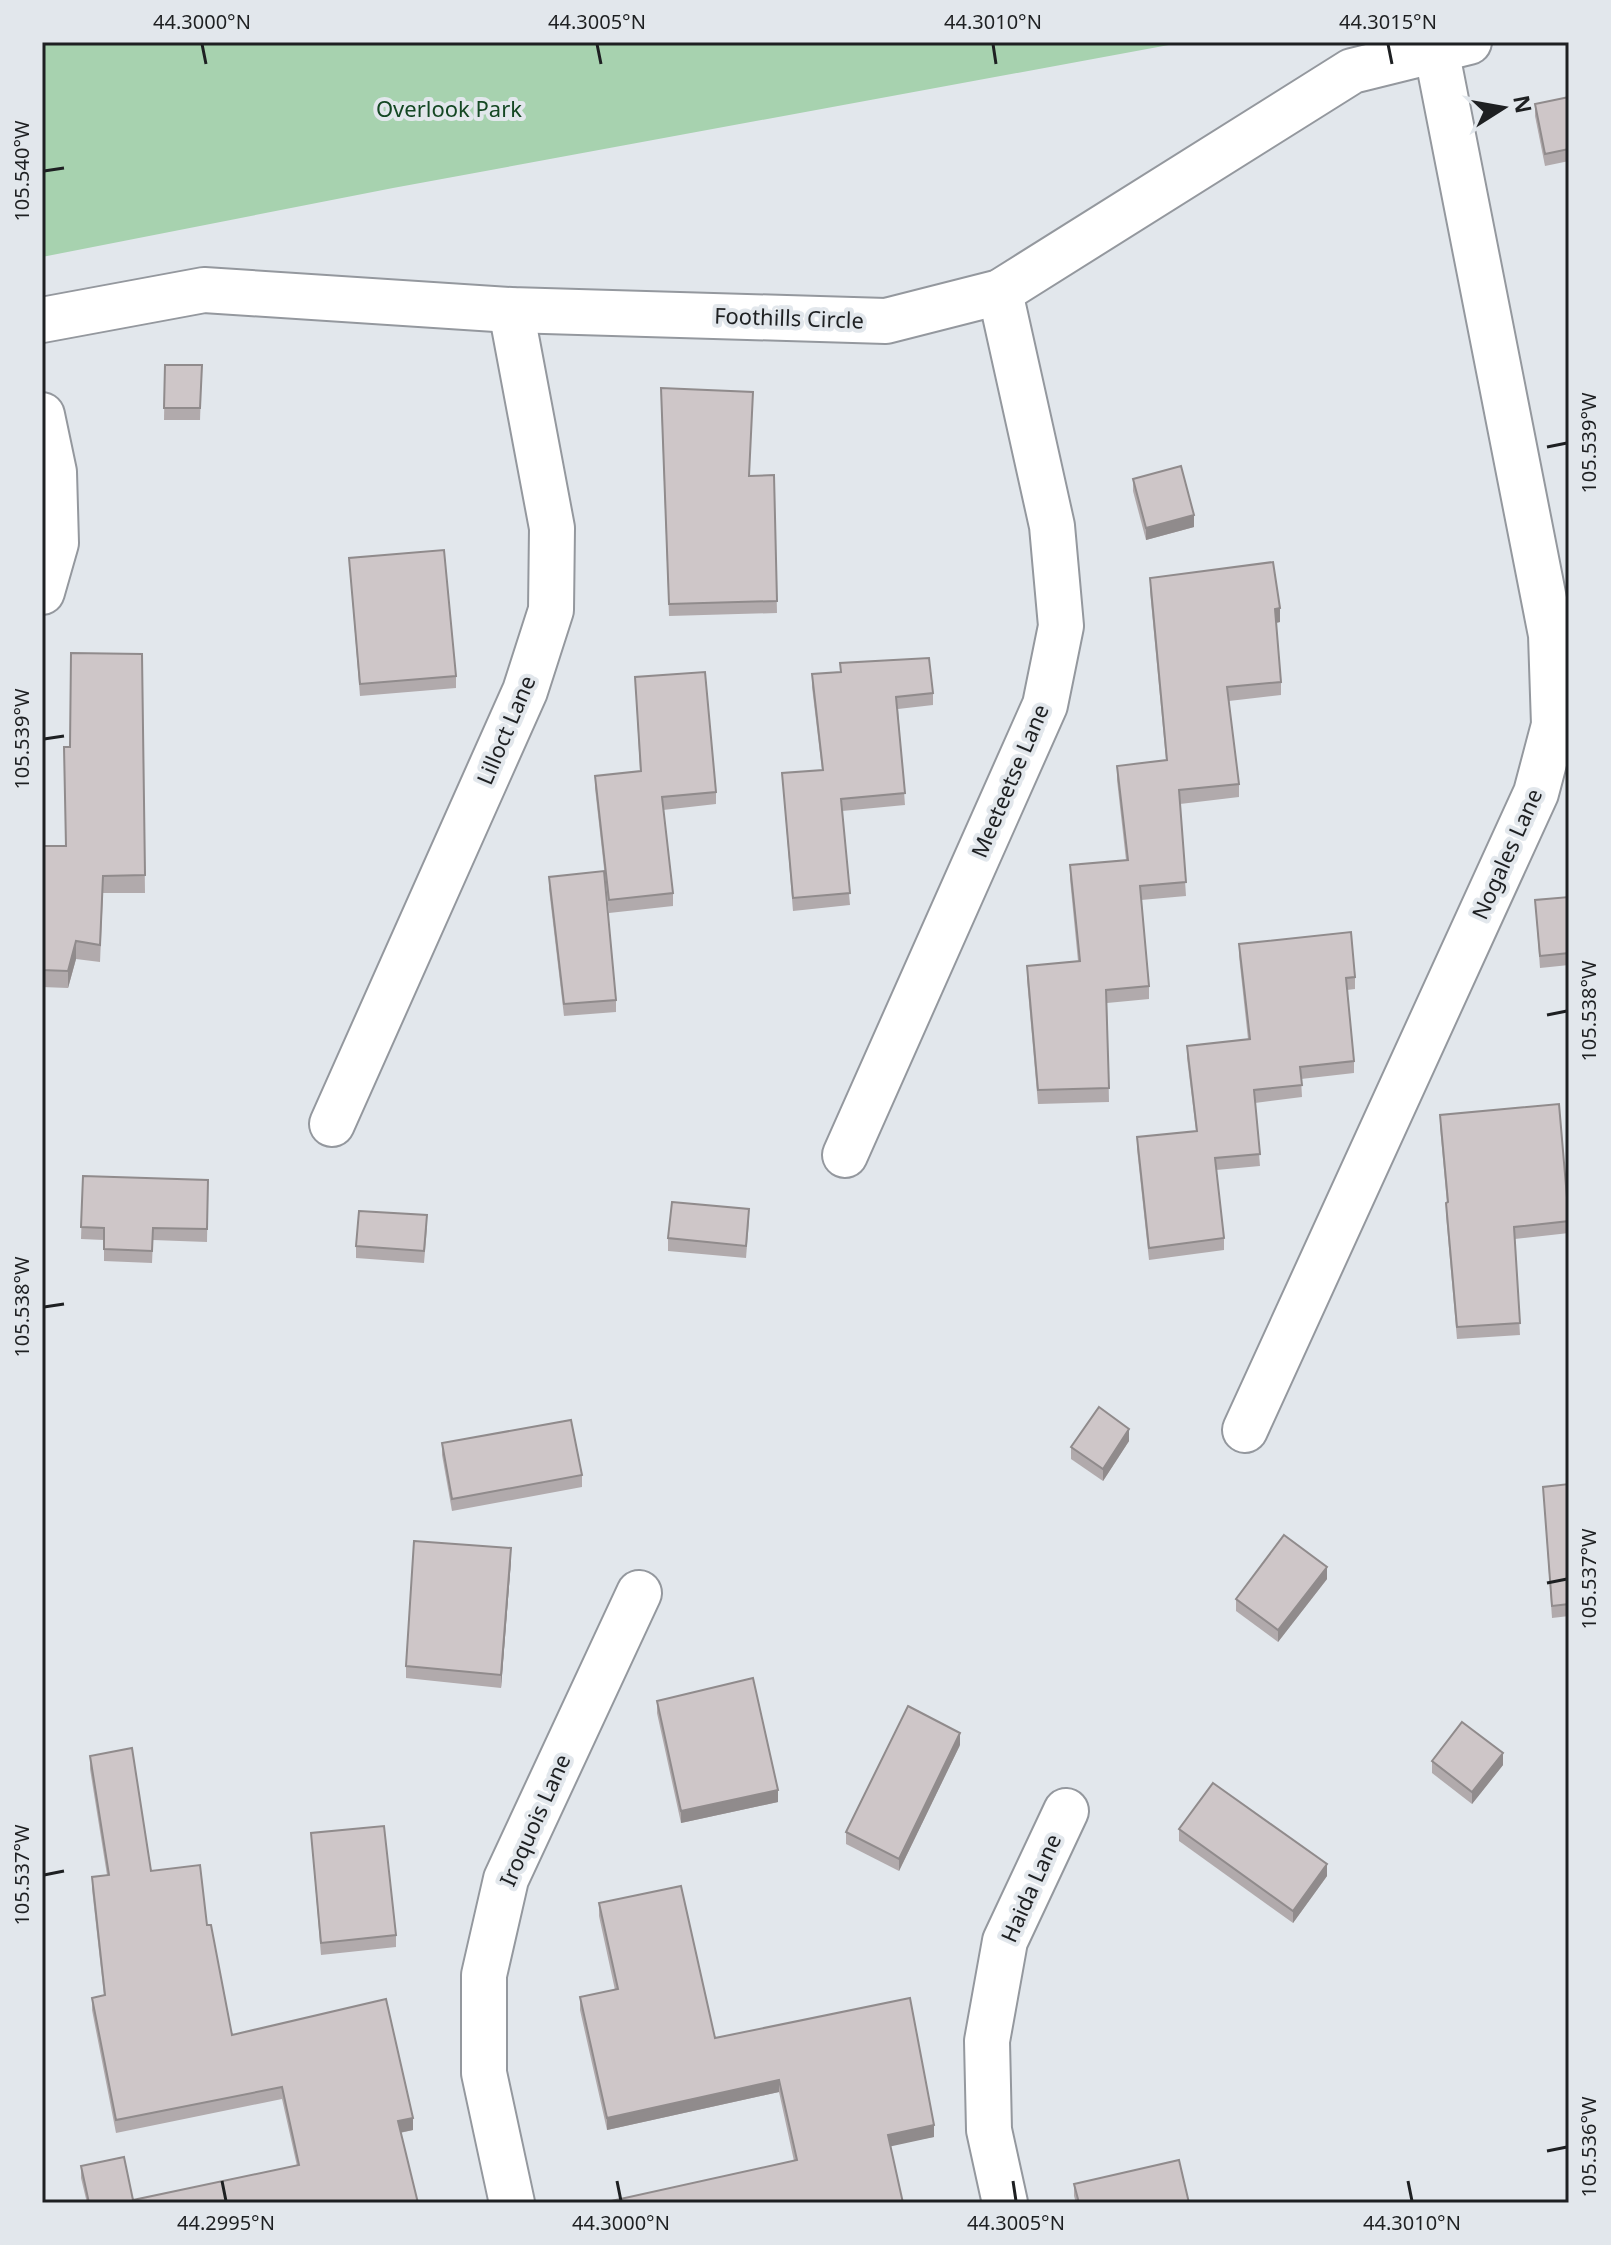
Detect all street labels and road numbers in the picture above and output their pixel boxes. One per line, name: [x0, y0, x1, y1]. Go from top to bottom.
street label: Foothills Circle: [714, 299, 864, 335]
street label: Lilloct Lane: [469, 670, 542, 789]
street label: Meeteetse Lane: [963, 699, 1055, 862]
street label: Nogales Lane: [1464, 783, 1548, 924]
street label: Iroquois Lane: [492, 1749, 577, 1890]
street label: Haida Lane: [993, 1829, 1067, 1947]

